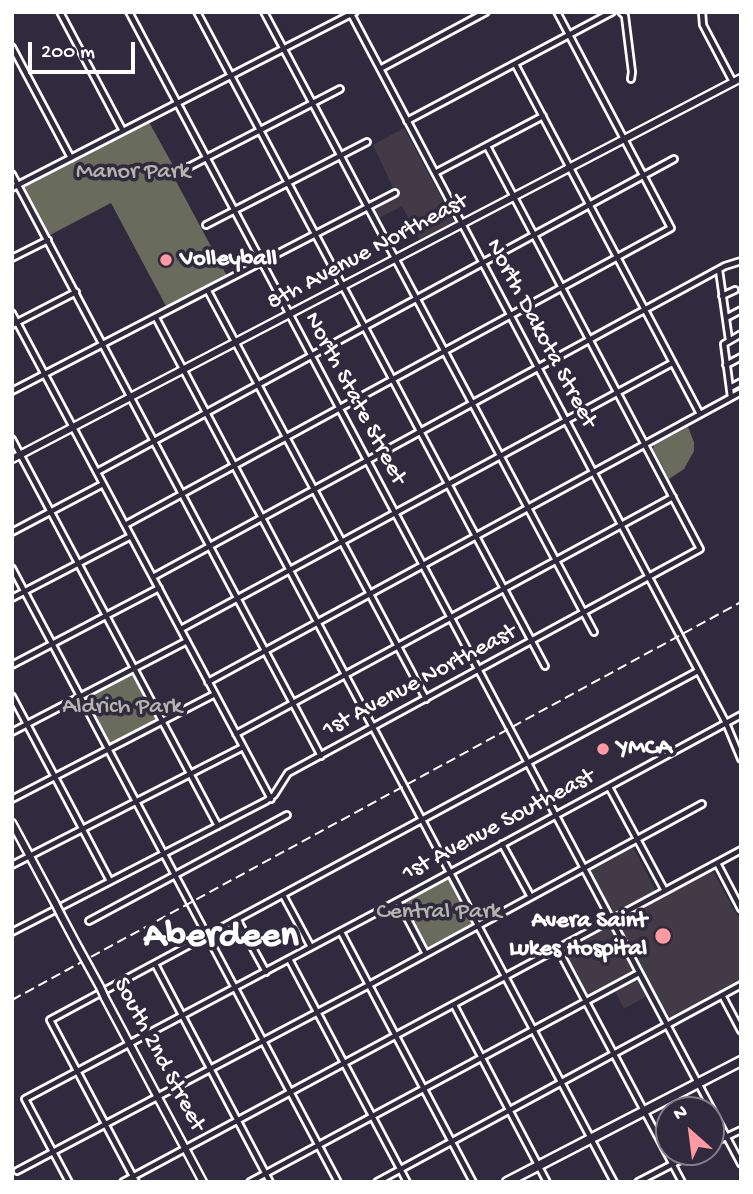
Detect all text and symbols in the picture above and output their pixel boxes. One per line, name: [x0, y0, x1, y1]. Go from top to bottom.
scale bar: [32, 28, 138, 72]
text: 200 m: [41, 41, 95, 66]
park label: Manor Park: [76, 159, 190, 187]
street label: 8th Avenue Northeast: [263, 188, 473, 318]
street label: North Dakota Street: [478, 235, 602, 433]
place label: Volleyball: [180, 246, 277, 274]
marker: Volleyball: [158, 252, 174, 268]
street label: North State Street: [296, 308, 412, 490]
street label: 1st Avenue Northeast: [318, 619, 522, 745]
park label: Aldrich Park: [62, 694, 182, 722]
place label: YMCA: [617, 735, 672, 763]
marker: YMCA: [595, 741, 611, 757]
street label: 1st Avenue Southeast: [398, 763, 600, 889]
park label: Central Park: [376, 899, 502, 927]
place label: Avera Saint Lukes Hospital: [509, 908, 647, 964]
district label: Aberdeen: [143, 915, 299, 961]
marker: Avera Saint Lukes Hospital: [653, 926, 673, 946]
street label: South 2nd Street: [105, 973, 211, 1137]
north arrow: [655, 1096, 725, 1166]
text: N: [670, 1101, 692, 1127]

